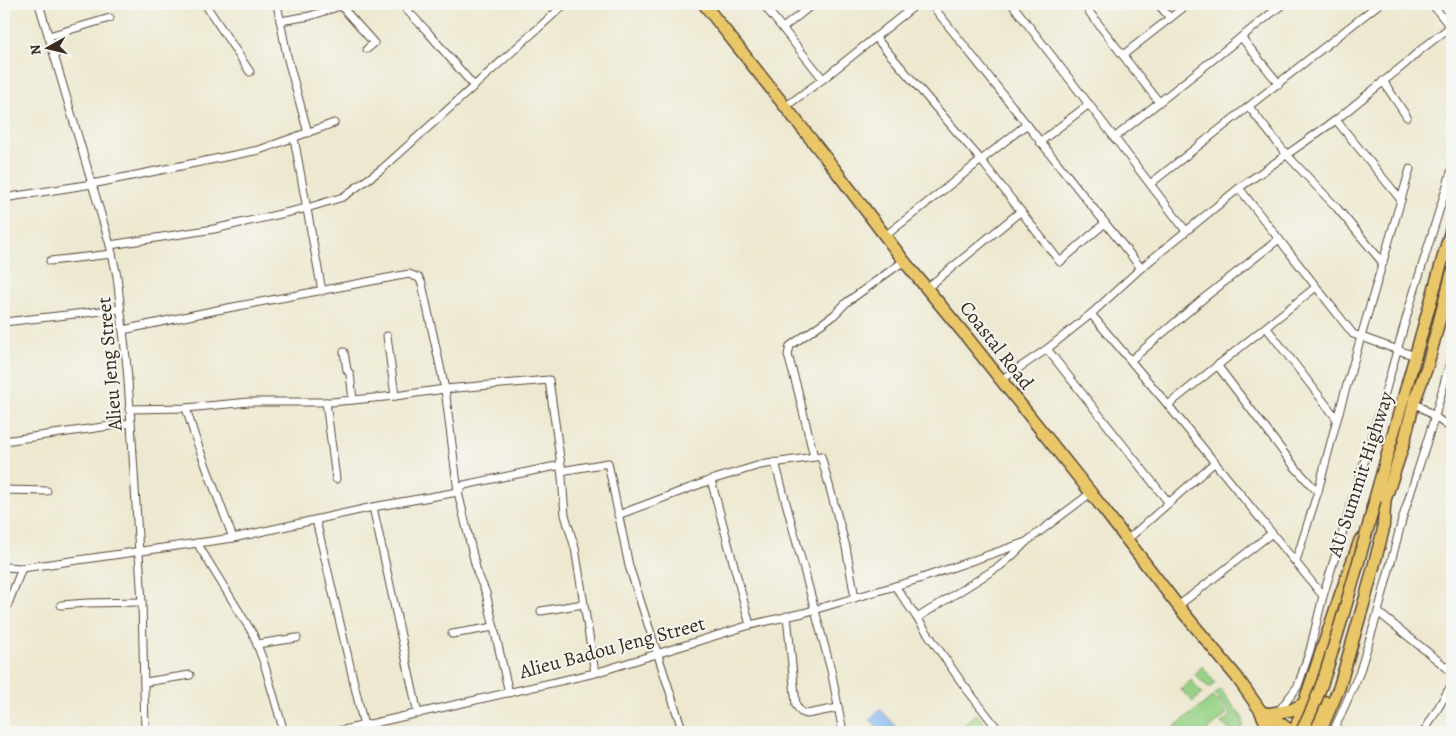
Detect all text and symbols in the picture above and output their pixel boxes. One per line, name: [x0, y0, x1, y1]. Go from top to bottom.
north arrow: [22, 22, 72, 72]
text: N: [26, 43, 46, 56]
street label: Alieu Jeng Street: [90, 295, 129, 433]
street label: Coastal Road: [953, 295, 1040, 396]
street label: AU Summit Highway: [1321, 387, 1400, 561]
street label: Alieu Badou Jeng Street: [515, 610, 708, 686]

